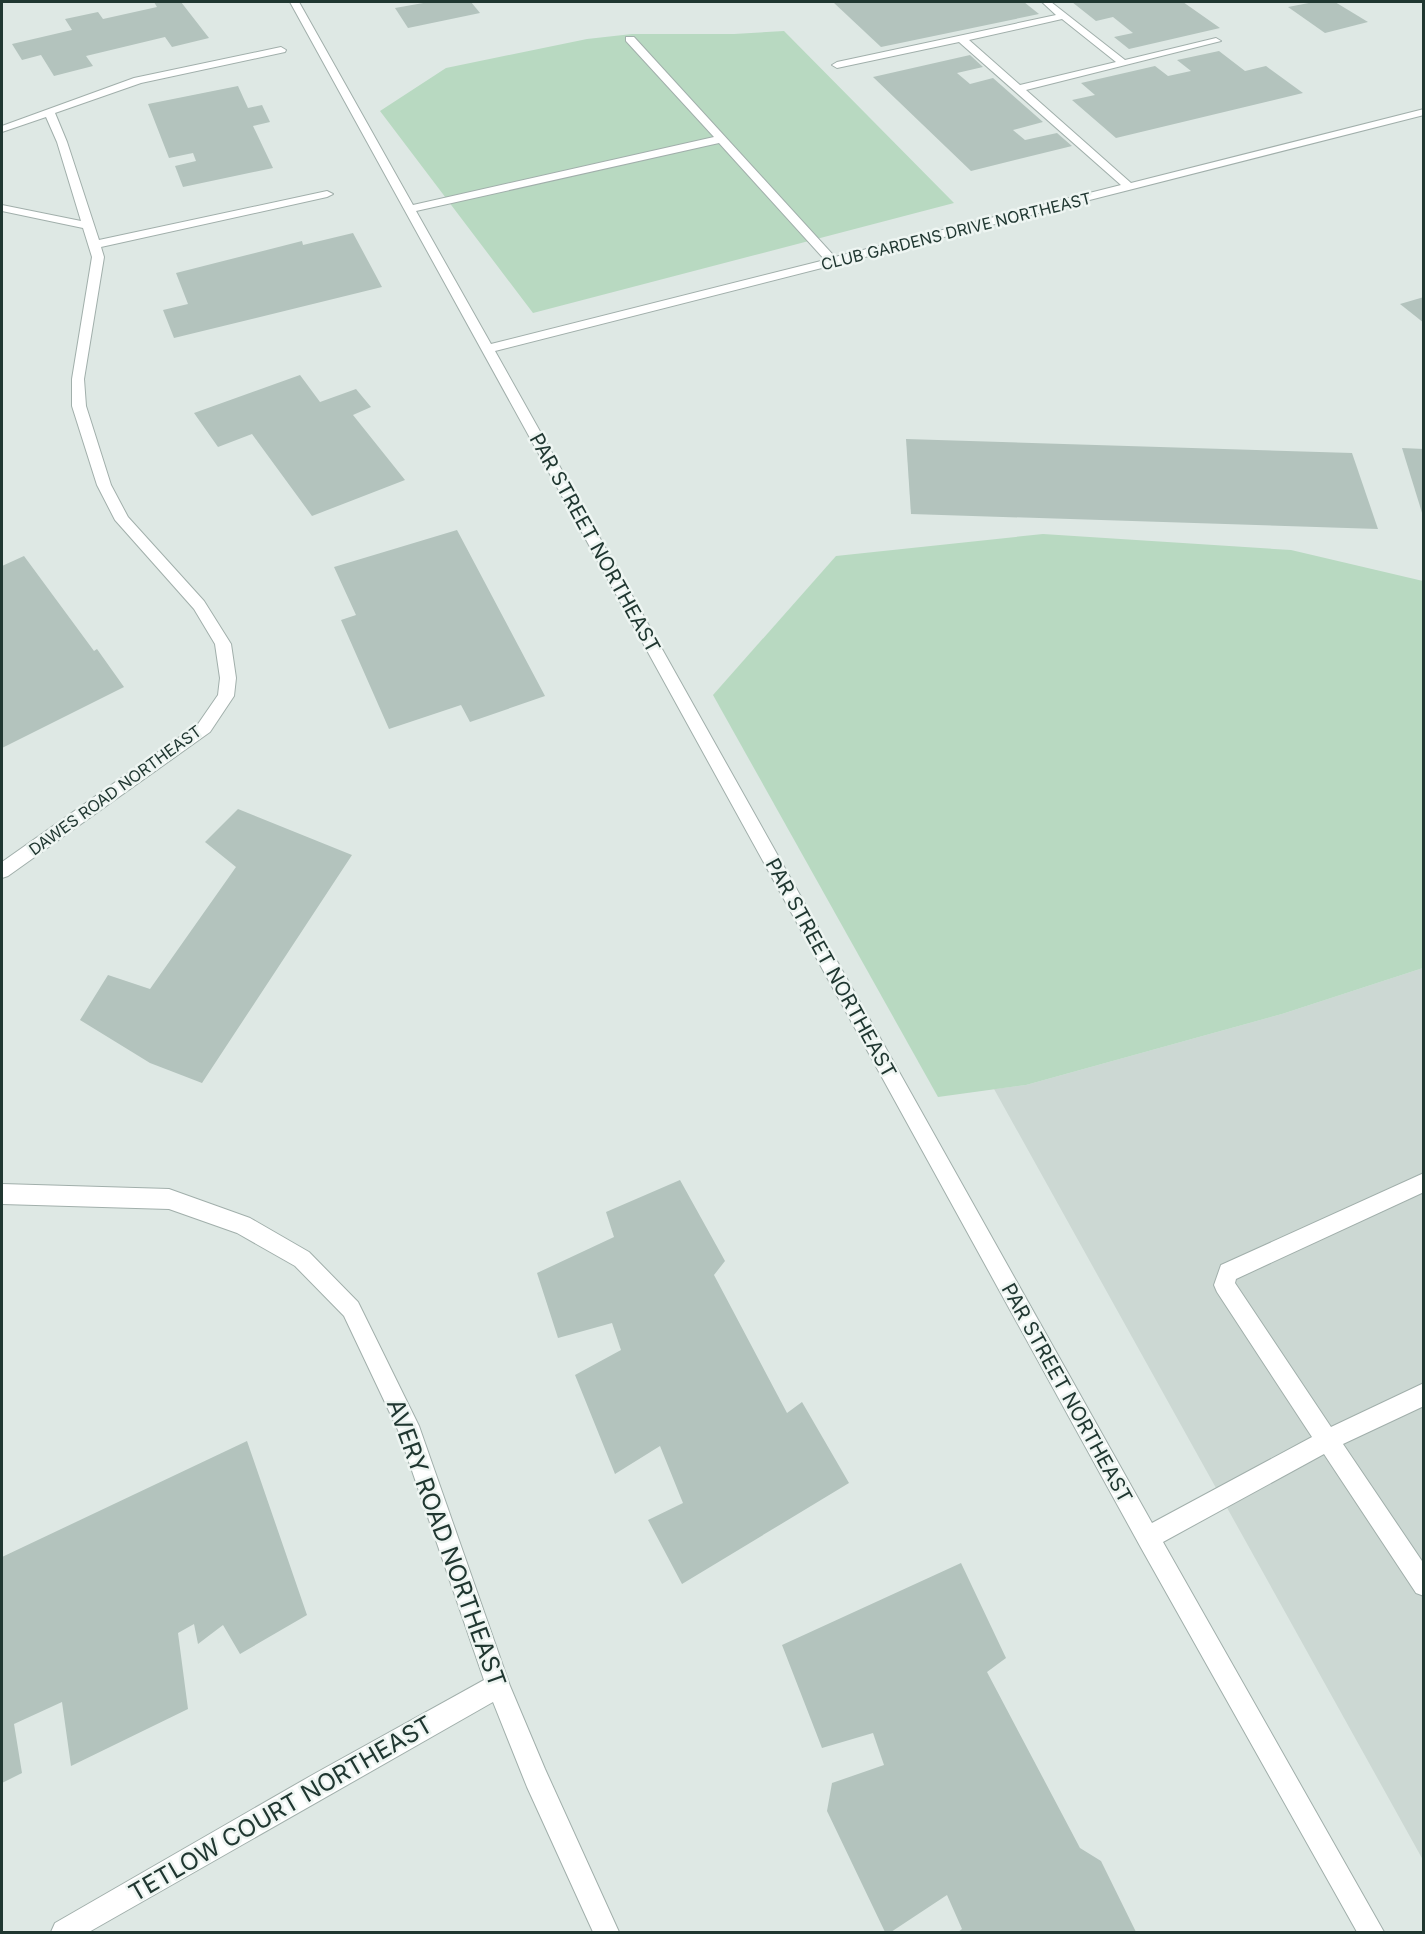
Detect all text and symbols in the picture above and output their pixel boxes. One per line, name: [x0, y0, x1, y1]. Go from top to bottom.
street label: CLUB GARDENS DRIVE NORTHEAST: [819, 188, 1093, 274]
street label: PAR STREET NORTHEAST: [525, 429, 665, 657]
street label: DAWES ROAD NORTHEAST: [25, 721, 205, 859]
street label: PAR STREET NORTHEAST: [761, 854, 901, 1082]
street label: PAR STREET NORTHEAST: [997, 1279, 1137, 1507]
street label: AVERY ROAD NORTHEAST: [381, 1395, 512, 1691]
street label: TETLOW COURT NORTHEAST: [124, 1710, 438, 1908]

